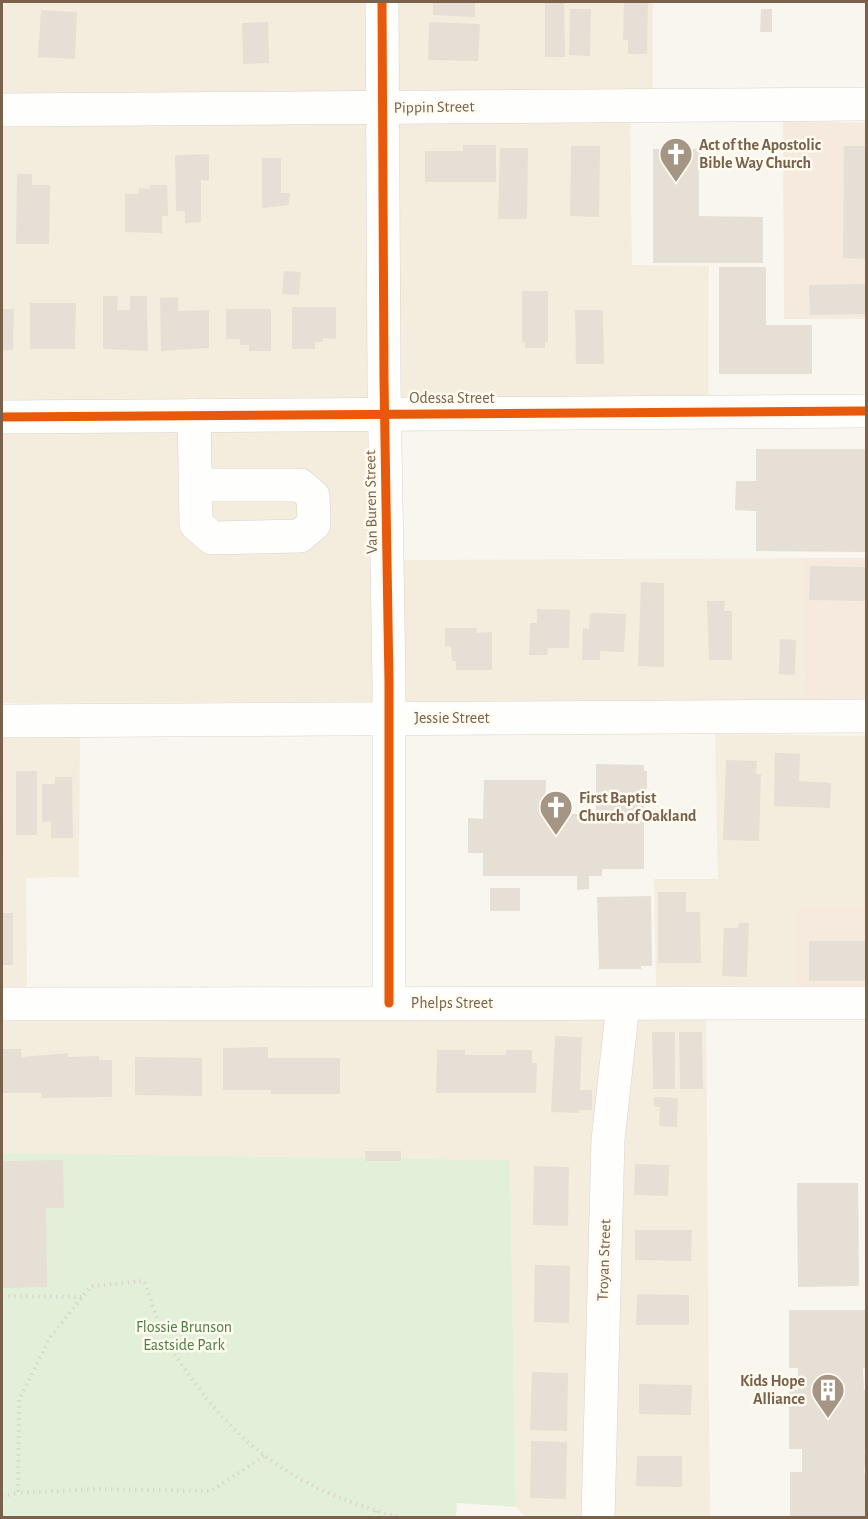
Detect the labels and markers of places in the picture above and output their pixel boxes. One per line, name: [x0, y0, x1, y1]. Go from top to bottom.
church icon: Act of the Apostolic Bible Way Church: [658, 136, 694, 183]
place label: Act of the Apostolic Bible Way Church: [699, 137, 821, 172]
church icon: First Baptist Church of Oakland: [538, 789, 574, 836]
place label: First Baptist Church of Oakland: [579, 790, 697, 824]
building icon: Kids Hope Alliance: [810, 1372, 846, 1419]
place label: Kids Hope Alliance: [740, 1373, 805, 1407]

